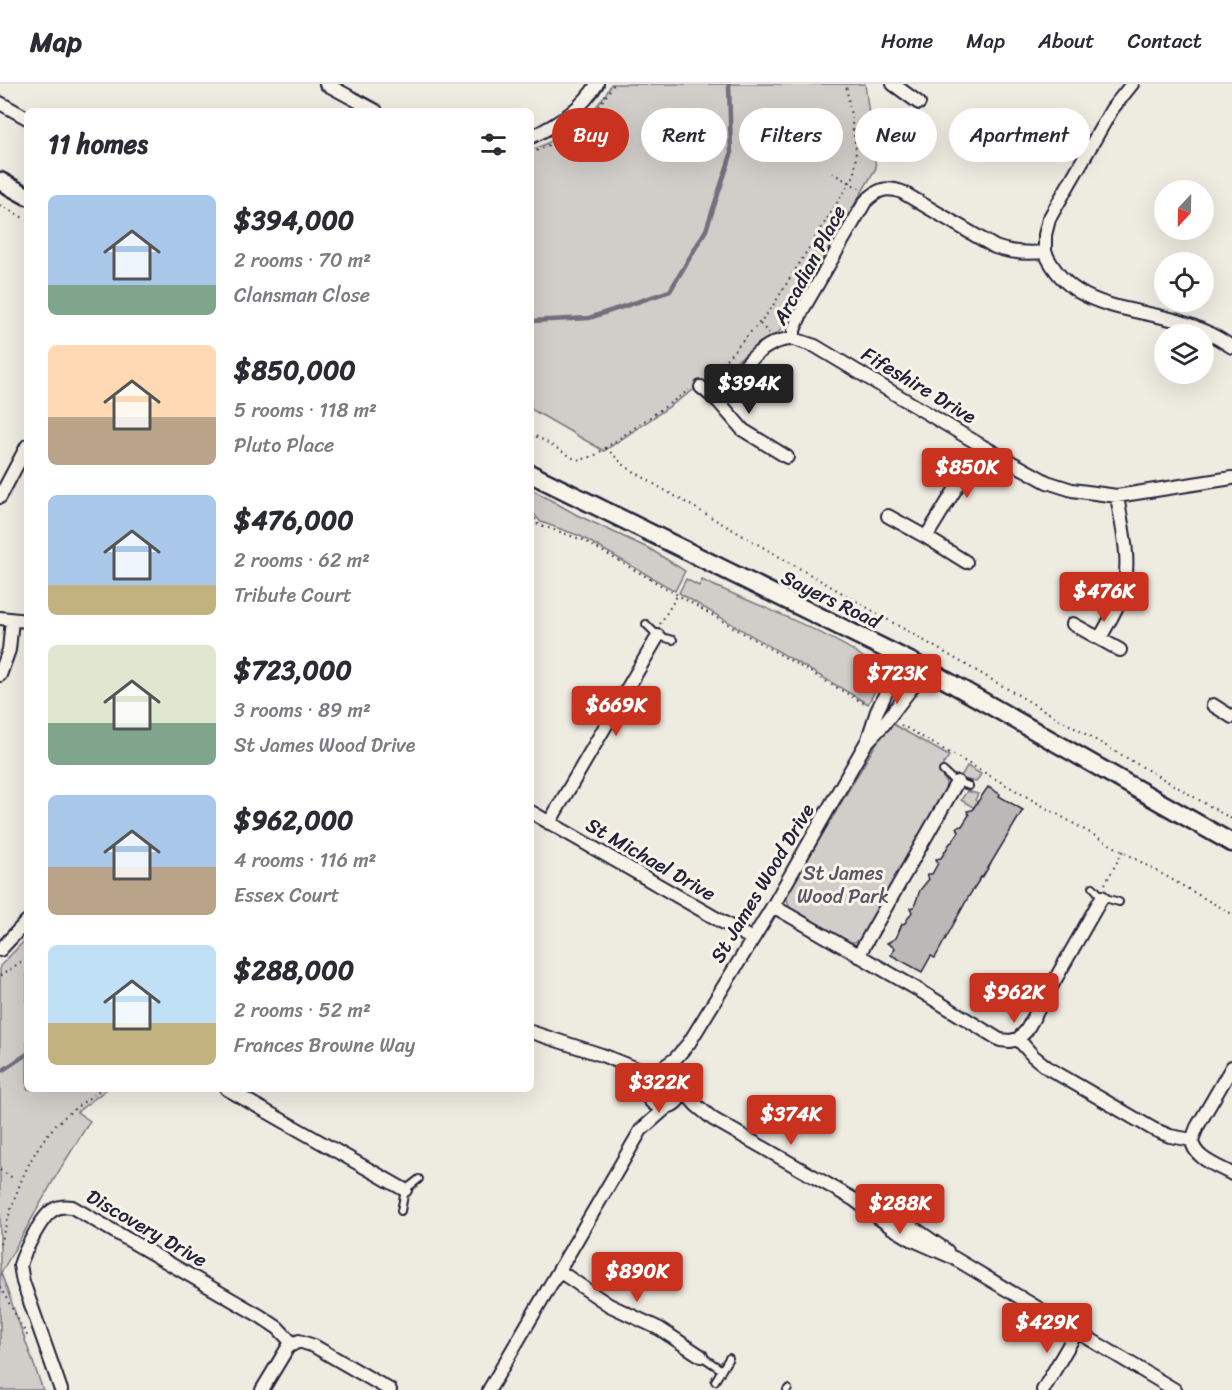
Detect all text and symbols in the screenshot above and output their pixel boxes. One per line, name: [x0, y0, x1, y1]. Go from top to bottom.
text: Map: [30, 17, 82, 66]
text: Home: [881, 22, 933, 60]
text: Map: [966, 22, 1005, 60]
text: About: [1038, 22, 1095, 60]
text: Contact: [1128, 22, 1202, 60]
chip: Buy: [552, 108, 629, 162]
chip: Rent: [641, 108, 727, 162]
chip: Filters: [739, 108, 843, 162]
chip: New: [855, 108, 937, 162]
chip: Apartment: [949, 108, 1090, 162]
text: 11 homes: [48, 121, 148, 167]
icon: filters: [477, 128, 510, 161]
north arrow: [1154, 180, 1214, 240]
map controls: [1154, 180, 1214, 384]
text: $394,000: [234, 197, 354, 243]
street label: Arcadian Place: [763, 199, 856, 332]
icon: home: [96, 219, 168, 291]
text: 2 rooms · 70 m²: [234, 243, 371, 278]
button: locate: [1154, 252, 1214, 312]
text: Clansman Close: [234, 278, 370, 313]
button: layers: [1154, 324, 1214, 384]
street label: Fifeshire Drive: [854, 337, 983, 434]
text: $850,000: [234, 347, 356, 393]
pin: $394K: [707, 364, 791, 415]
text: $394K: [718, 366, 780, 401]
icon: home: [96, 369, 168, 441]
text: 5 rooms · 118 m²: [234, 393, 377, 428]
text: Pluto Place: [234, 428, 334, 463]
pin: $850K: [925, 448, 1009, 499]
text: $850K: [936, 450, 998, 485]
text: $476,000: [234, 497, 354, 543]
icon: home: [96, 519, 168, 591]
text: 2 rooms · 62 m²: [234, 543, 370, 578]
street label: Sayers Road: [775, 560, 888, 639]
pin: $476K: [1062, 572, 1146, 623]
text: $476K: [1074, 574, 1134, 609]
text: Tribute Court: [234, 578, 352, 613]
text: $723,000: [234, 647, 352, 693]
pin: $723K: [855, 654, 939, 705]
text: $723K: [867, 656, 927, 691]
icon: home: [96, 669, 168, 741]
pin: $669K: [574, 686, 658, 737]
text: $669K: [586, 688, 646, 723]
text: 3 rooms · 89 m²: [234, 693, 371, 728]
text: St James Wood Drive: [234, 728, 415, 763]
street label: St James Wood Drive: [701, 796, 824, 970]
text: $962,000: [234, 797, 354, 843]
street label: St Michael Drive: [579, 808, 722, 911]
icon: home: [96, 819, 168, 891]
text: 4 rooms · 116 m²: [234, 843, 376, 878]
park label: St James Wood Park: [797, 856, 889, 914]
text: Essex Court: [234, 878, 340, 913]
text: $288,000: [234, 947, 354, 993]
icon: home: [96, 969, 168, 1041]
pin: $962K: [972, 973, 1056, 1024]
text: $962K: [984, 975, 1044, 1010]
text: 2 rooms · 52 m²: [234, 993, 371, 1028]
text: Frances Browne Way: [234, 1028, 415, 1063]
pin: $322K: [617, 1063, 701, 1114]
text: $322K: [629, 1065, 689, 1100]
pin: $374K: [749, 1095, 833, 1146]
text: $374K: [761, 1097, 821, 1132]
street label: Discovery Drive: [80, 1180, 214, 1277]
pin: $288K: [858, 1184, 942, 1235]
text: $288K: [869, 1186, 931, 1221]
pin: $890K: [595, 1252, 679, 1303]
text: $890K: [606, 1254, 668, 1289]
pin: $429K: [1005, 1303, 1089, 1354]
text: $429K: [1016, 1305, 1078, 1340]

